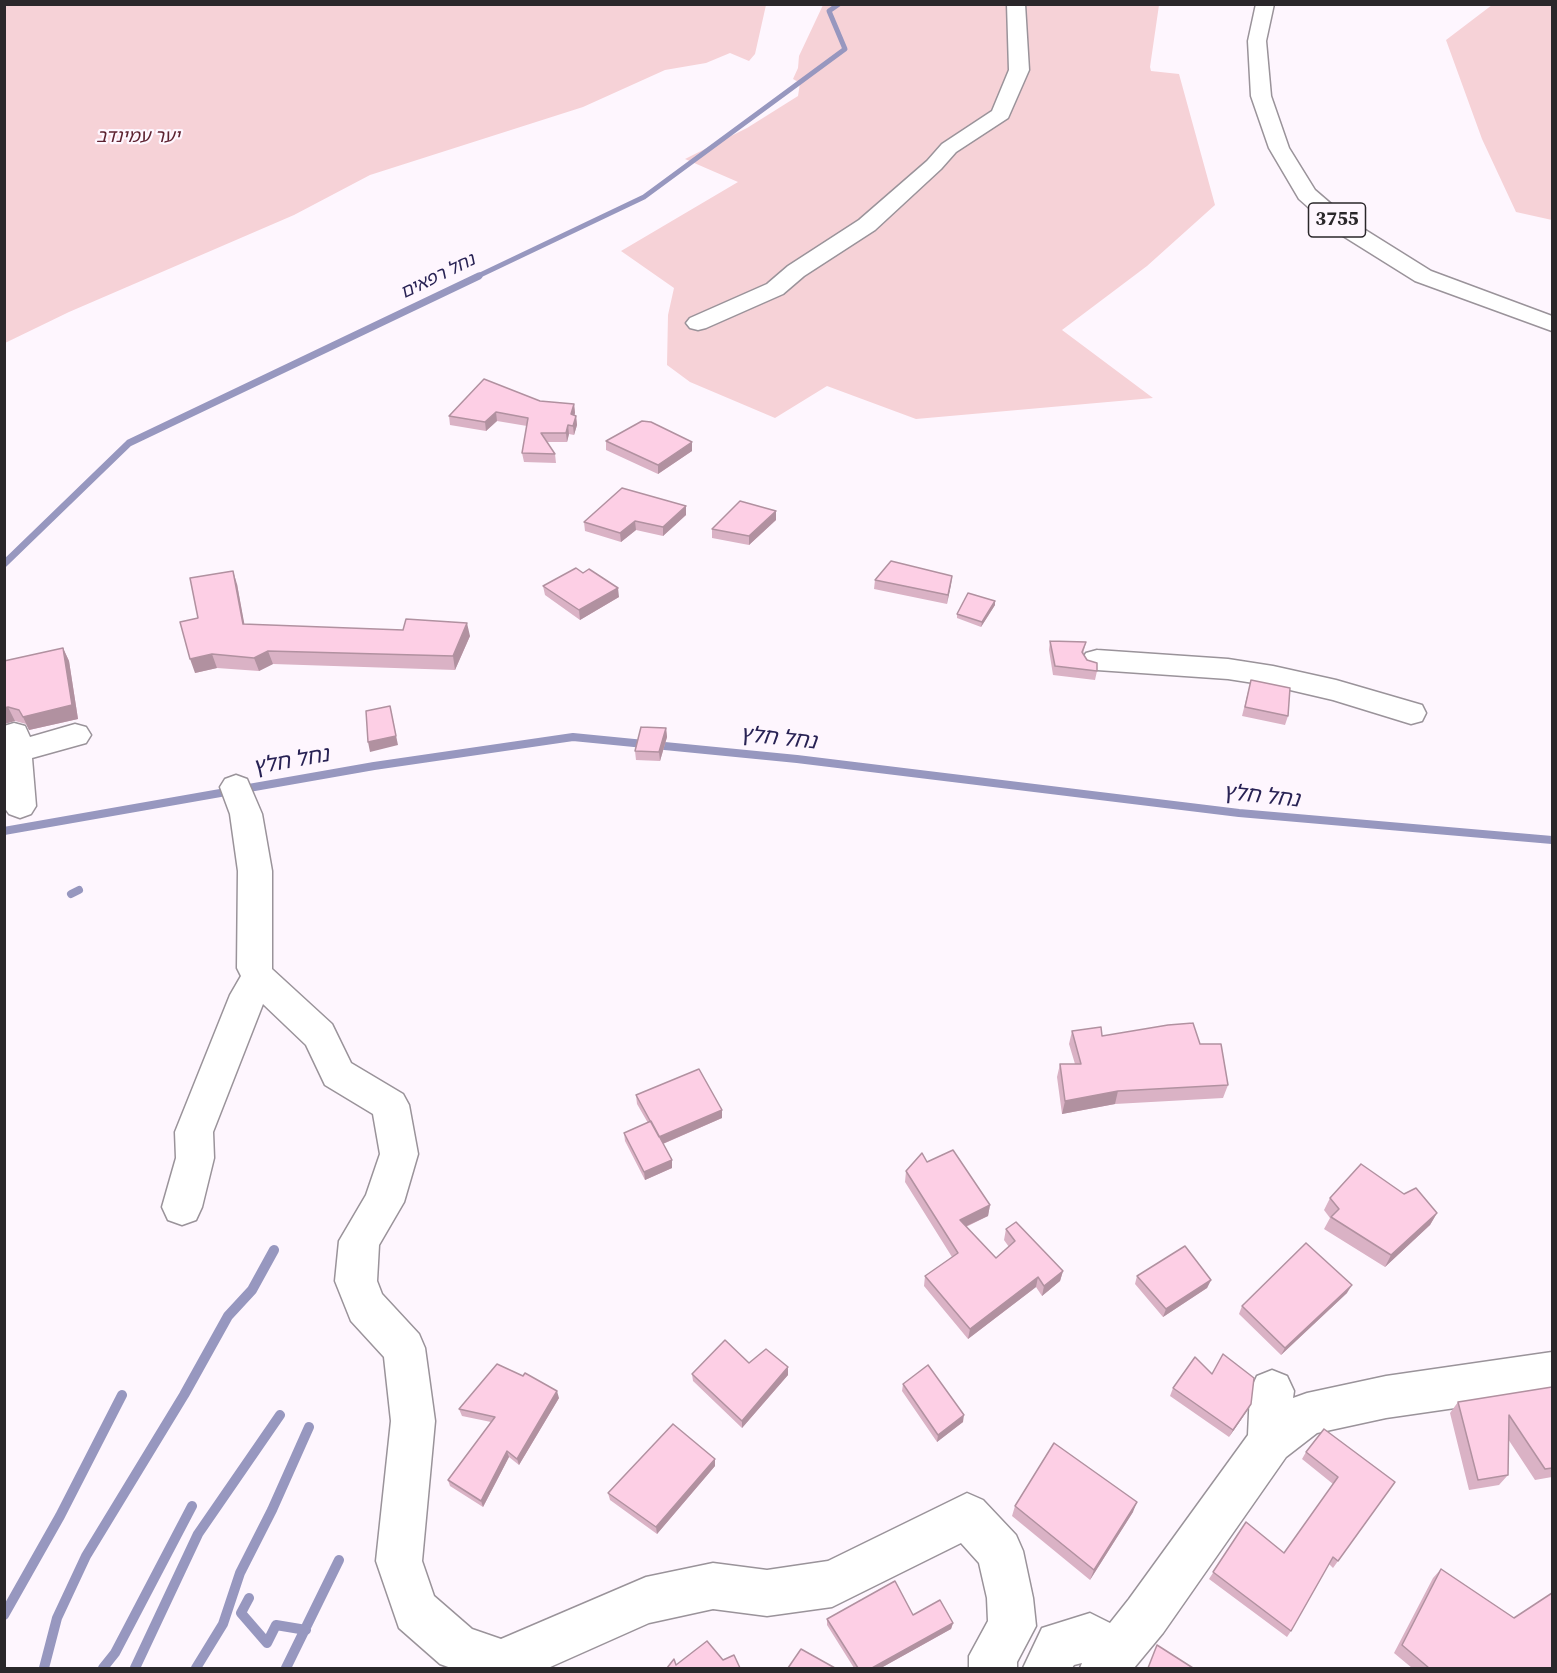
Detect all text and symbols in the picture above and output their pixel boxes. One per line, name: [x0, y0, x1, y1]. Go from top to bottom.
park label: יער עמינדב: [96, 126, 180, 148]
road number: 3755: [1308, 203, 1366, 237]
water label: נחל רפאים: [397, 250, 479, 304]
water label: נחל חלץ: [738, 722, 818, 756]
water label: נחל חלץ: [251, 742, 331, 782]
water label: נחל חלץ: [1221, 780, 1301, 814]

